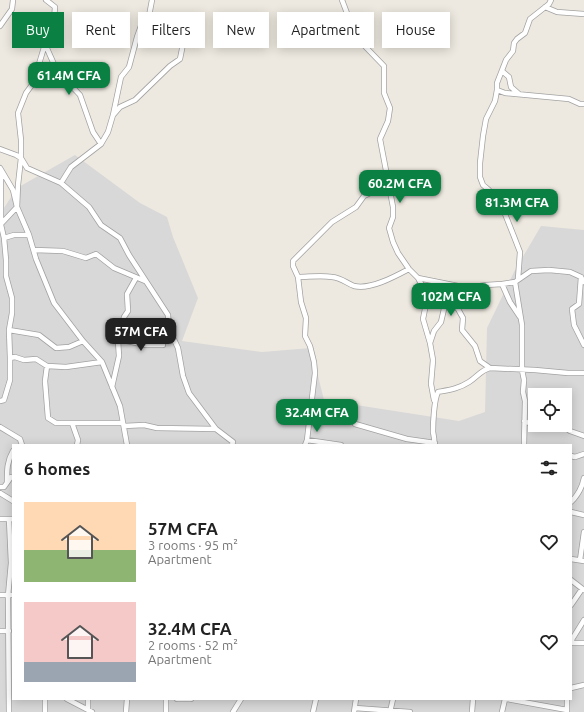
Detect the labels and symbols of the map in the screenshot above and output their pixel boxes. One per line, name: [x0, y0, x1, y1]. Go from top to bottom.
pin: 61.4M CFA: [23, 62, 115, 96]
pin: 60.2M CFA: [354, 170, 446, 204]
pin: 81.3M CFA: [471, 189, 563, 223]
pin: 102M CFA: [410, 283, 492, 317]
pin: 57M CFA: [104, 318, 178, 352]
pin: 32.4M CFA: [271, 399, 363, 433]

